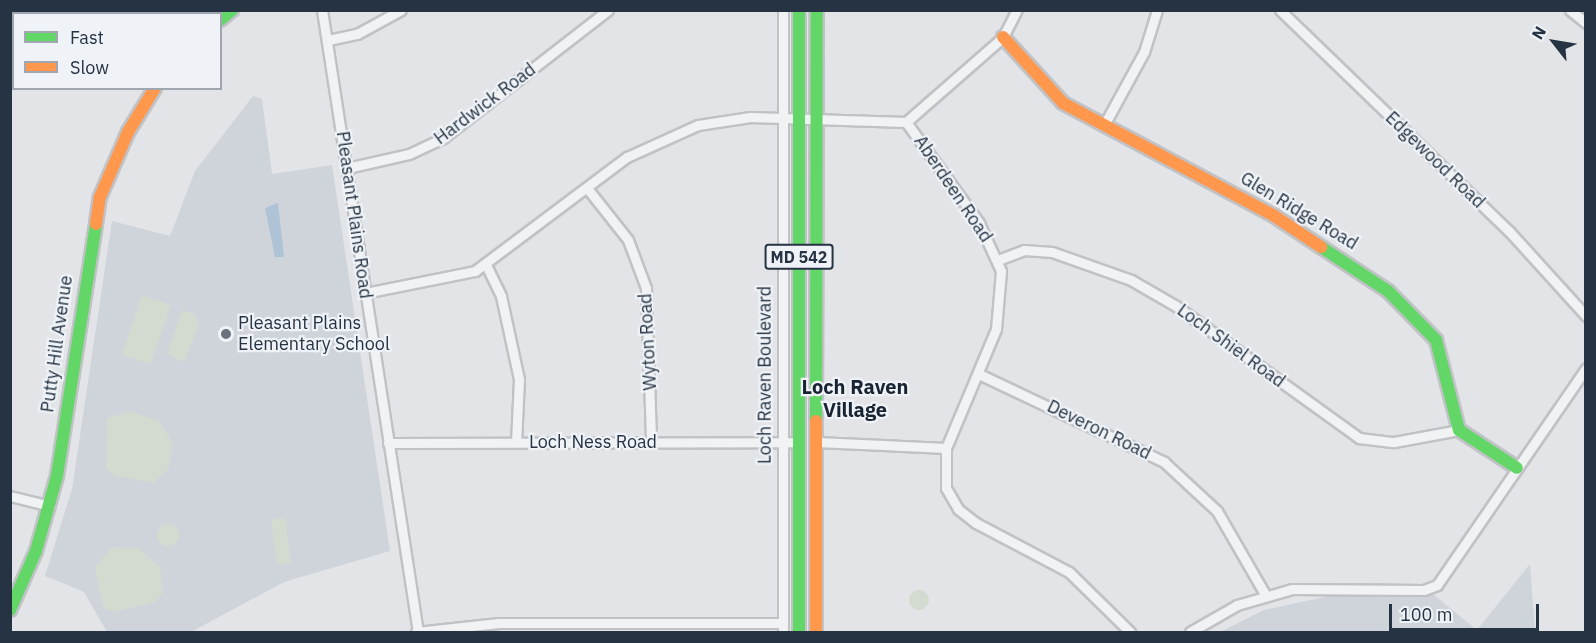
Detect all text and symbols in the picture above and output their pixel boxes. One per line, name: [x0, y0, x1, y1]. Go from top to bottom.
legend: [12, 12, 222, 90]
north arrow: [1524, 12, 1584, 72]
text: N: [1527, 23, 1550, 43]
text: Fast: [70, 26, 104, 49]
text: Slow: [70, 56, 109, 79]
street label: Hardwick Road: [430, 59, 540, 149]
street label: Edgewood Road: [1381, 107, 1489, 213]
street label: Pleasant Plains Road: [332, 130, 376, 300]
street label: Aberdeen Road: [909, 131, 997, 247]
street label: Glen Ridge Road: [1236, 167, 1362, 255]
road number: MD 542: [764, 244, 834, 270]
street label: Putty Hill Avenue: [37, 274, 77, 414]
street label: Loch Raven Boulevard: [754, 286, 776, 464]
street label: Wyton Road: [635, 293, 661, 391]
street label: Loch Shiel Road: [1173, 300, 1289, 392]
place label: Pleasant Plains Elementary School: [238, 313, 390, 356]
marker: Pleasant Plains Elementary School: [219, 327, 233, 341]
district label: Loch Raven Village: [802, 375, 908, 422]
street label: Deveron Road: [1044, 396, 1154, 464]
street label: Loch Ness Road: [529, 431, 657, 453]
scale bar: [1392, 592, 1542, 630]
text: 100 m: [1400, 603, 1452, 626]

